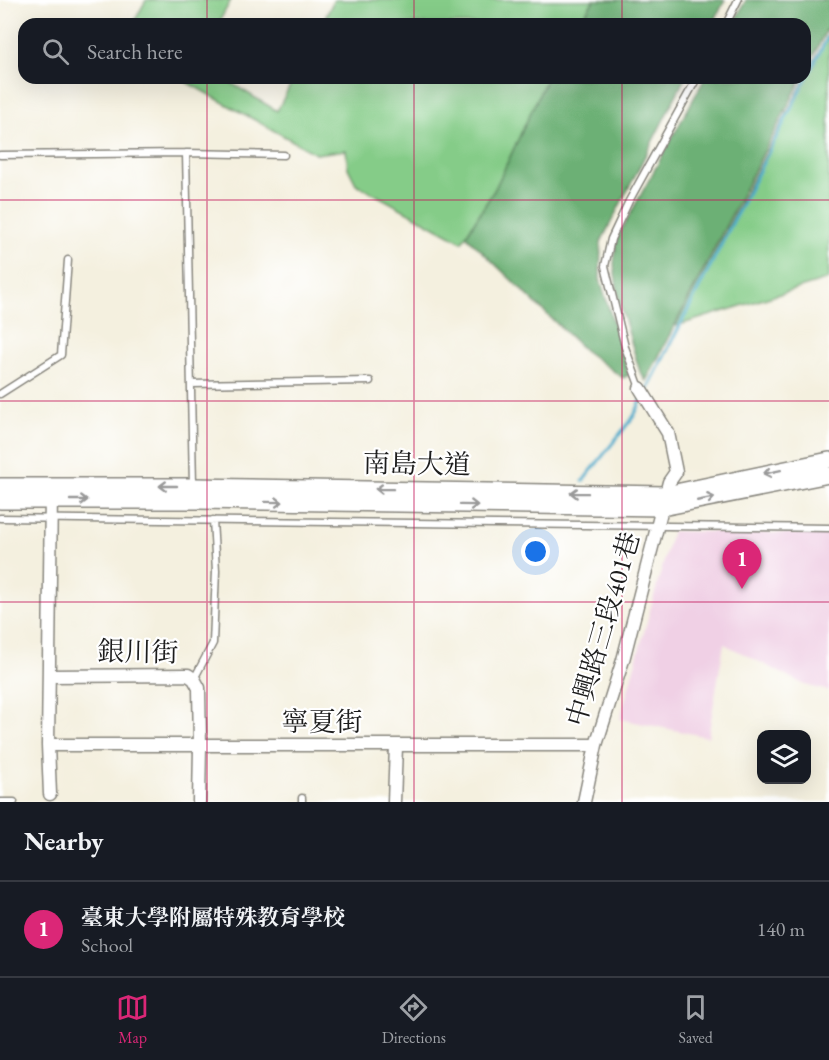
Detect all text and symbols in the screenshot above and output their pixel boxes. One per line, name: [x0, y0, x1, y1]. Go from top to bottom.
search box: [18, 18, 811, 84]
icon: search: [39, 35, 72, 68]
text: Search here: [87, 37, 182, 66]
street label: 南島大道: [363, 445, 471, 482]
one-way arrow: [762, 467, 782, 478]
one-way arrow: [159, 480, 179, 492]
one-way arrow: [375, 484, 395, 495]
one-way arrow: [570, 487, 590, 499]
one-way arrow: [695, 493, 715, 504]
one-way arrow: [69, 494, 89, 506]
one-way arrow: [264, 497, 284, 508]
one-way arrow: [459, 499, 479, 511]
street label: 中興路三段401巷: [558, 527, 647, 730]
your location: [521, 537, 550, 566]
pin: 1: [722, 540, 762, 589]
street label: 銀川街: [97, 633, 179, 670]
street label: 寧夏街: [282, 704, 363, 739]
map controls: [757, 730, 811, 784]
button: layers: [757, 730, 811, 784]
text: Nearby: [24, 824, 104, 858]
text: 臺東大學附屬特殊教育學校: [81, 903, 345, 932]
text: 1: [38, 916, 49, 942]
text: 140 m: [757, 916, 805, 942]
text: School: [81, 932, 133, 958]
tab: Map: [116, 991, 149, 1048]
tab: Directions: [382, 991, 446, 1048]
tab: Saved: [678, 991, 713, 1048]

